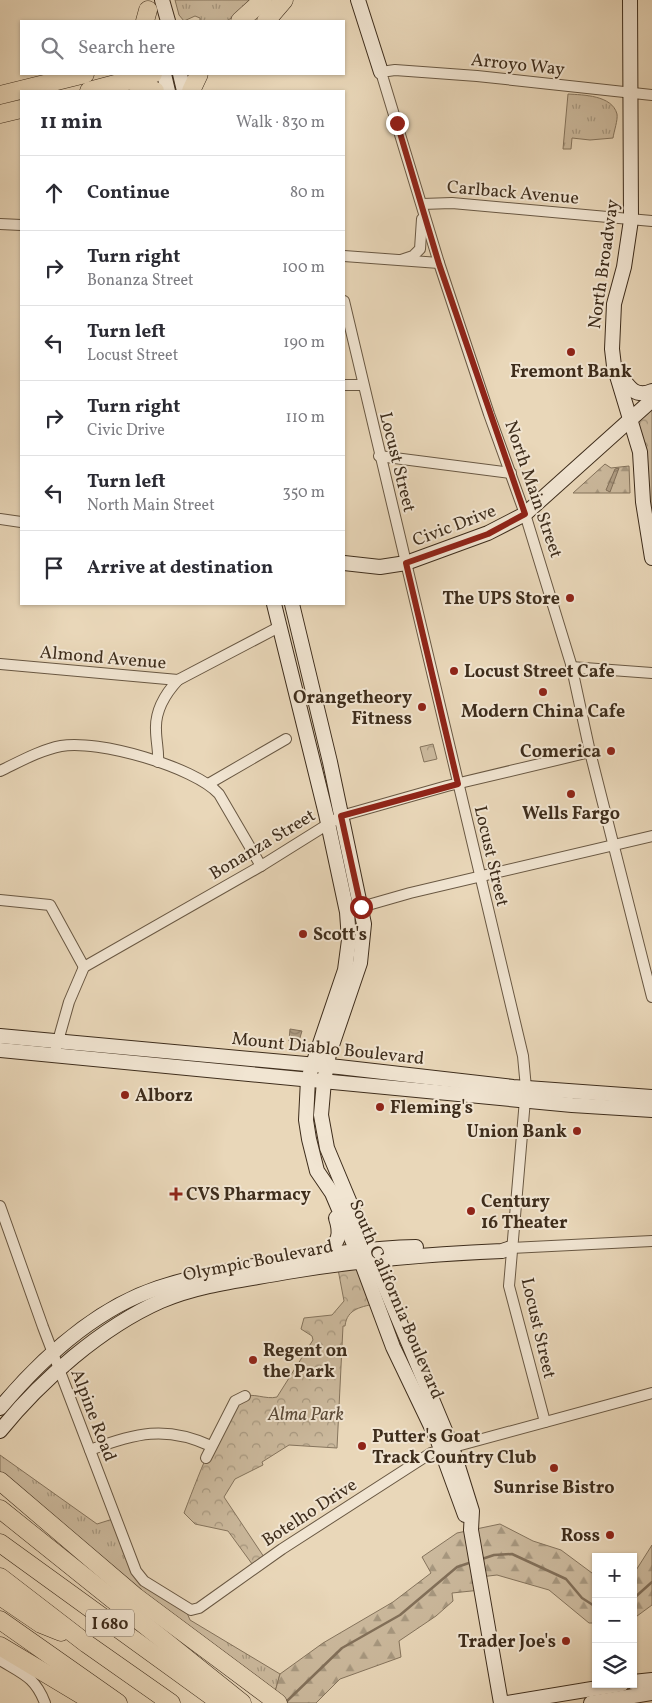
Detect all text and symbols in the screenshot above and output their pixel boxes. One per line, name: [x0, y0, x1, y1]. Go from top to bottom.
search box: [20, 20, 345, 75]
icon: search: [38, 34, 66, 62]
text: Search here: [78, 35, 175, 61]
street label: Arroyo Way: [470, 48, 566, 83]
text: 11 min: [40, 108, 103, 137]
text: Walk · 830 m: [236, 112, 325, 134]
route end: [386, 112, 409, 135]
street label: Carlback Avenue: [446, 175, 580, 212]
icon: ahead: [40, 179, 68, 207]
text: Continue: [87, 180, 170, 206]
text: 80 m: [290, 182, 325, 204]
street label: North Broadway: [583, 198, 626, 331]
text: Turn right: [87, 244, 180, 270]
icon: right: [40, 254, 68, 282]
text: 100 m: [282, 257, 325, 279]
text: Bonanza Street: [87, 270, 194, 292]
text: Turn left: [87, 319, 166, 345]
icon: left: [40, 329, 68, 357]
text: 190 m: [283, 332, 325, 354]
text: Locust Street: [87, 345, 178, 367]
marker: Fremont Bank: [565, 346, 577, 358]
place label: Fremont Bank: [510, 360, 632, 385]
text: Turn right: [87, 394, 180, 420]
icon: right: [40, 404, 68, 432]
text: 110 m: [286, 407, 325, 429]
street label: Locust Street: [372, 410, 421, 515]
street label: North Main Street: [497, 417, 568, 562]
text: Civic Drive: [87, 420, 165, 442]
text: Turn left: [87, 469, 166, 495]
icon: left: [40, 479, 68, 507]
text: 350 m: [282, 482, 325, 504]
text: North Main Street: [87, 495, 215, 517]
street label: Civic Drive: [409, 499, 500, 554]
icon: arrive: [40, 554, 68, 582]
text: Arrive at destination: [87, 555, 273, 581]
place label: The UPS Store: [442, 587, 560, 612]
marker: The UPS Store: [564, 592, 576, 604]
street label: Almond Avenue: [39, 641, 167, 676]
place label: Locust Street Cafe: [464, 660, 615, 685]
marker: Locust Street Cafe: [448, 665, 460, 677]
place label: Orangetheory Fitness: [293, 686, 412, 732]
marker: Modern China Cafe: [537, 686, 549, 698]
place label: Modern China Cafe: [461, 700, 625, 725]
marker: Orangetheory Fitness: [416, 701, 428, 713]
place label: Comerica: [520, 740, 601, 765]
marker: Comerica: [605, 745, 617, 757]
marker: Wells Fargo: [565, 788, 577, 800]
place label: Wells Fargo: [522, 802, 620, 827]
street label: Bonanza Street: [205, 804, 321, 887]
street label: Locust Street: [467, 804, 514, 909]
route start: [350, 896, 373, 919]
place label: Scott's: [313, 923, 367, 948]
marker: Scott's: [297, 928, 309, 940]
street label: Mount Diablo Boulevard: [230, 1027, 425, 1072]
place label: Alborz: [135, 1084, 193, 1109]
marker: Alborz: [119, 1089, 131, 1101]
place label: Fleming's: [390, 1096, 473, 1121]
marker: Fleming's: [374, 1101, 386, 1113]
place label: Union Bank: [466, 1120, 567, 1145]
marker: Union Bank: [571, 1125, 583, 1137]
place label: CVS Pharmacy: [186, 1183, 311, 1208]
marker: CVS Pharmacy: [170, 1188, 182, 1200]
place label: Century 16 Theater: [481, 1190, 568, 1236]
street label: South California Boulevard: [342, 1196, 449, 1403]
marker: Century 16 Theater: [465, 1205, 477, 1217]
street label: Olympic Boulevard: [181, 1235, 335, 1288]
street label: Locust Street: [514, 1276, 561, 1381]
place label: Regent on the Park: [263, 1339, 348, 1385]
marker: Regent on the Park: [247, 1354, 259, 1366]
street label: Alpine Road: [63, 1366, 122, 1465]
park label: Alma Park: [267, 1403, 344, 1428]
place label: Putter's Goat Track Country Club: [372, 1425, 537, 1471]
marker: Putter's Goat Track Country Club: [356, 1440, 368, 1452]
marker: Sunrise Bistro: [548, 1462, 560, 1474]
street label: Botelho Drive: [257, 1473, 362, 1553]
place label: Sunrise Bistro: [493, 1476, 615, 1501]
place label: Ross: [561, 1524, 600, 1549]
marker: Ross: [604, 1529, 616, 1541]
map controls: [592, 1553, 637, 1688]
button: +: [592, 1553, 637, 1598]
button: −: [592, 1598, 637, 1643]
road number: I 680: [86, 1610, 134, 1636]
place label: Trader Joe's: [458, 1630, 556, 1655]
marker: Trader Joe's: [560, 1635, 572, 1647]
button: layers: [592, 1643, 637, 1688]

